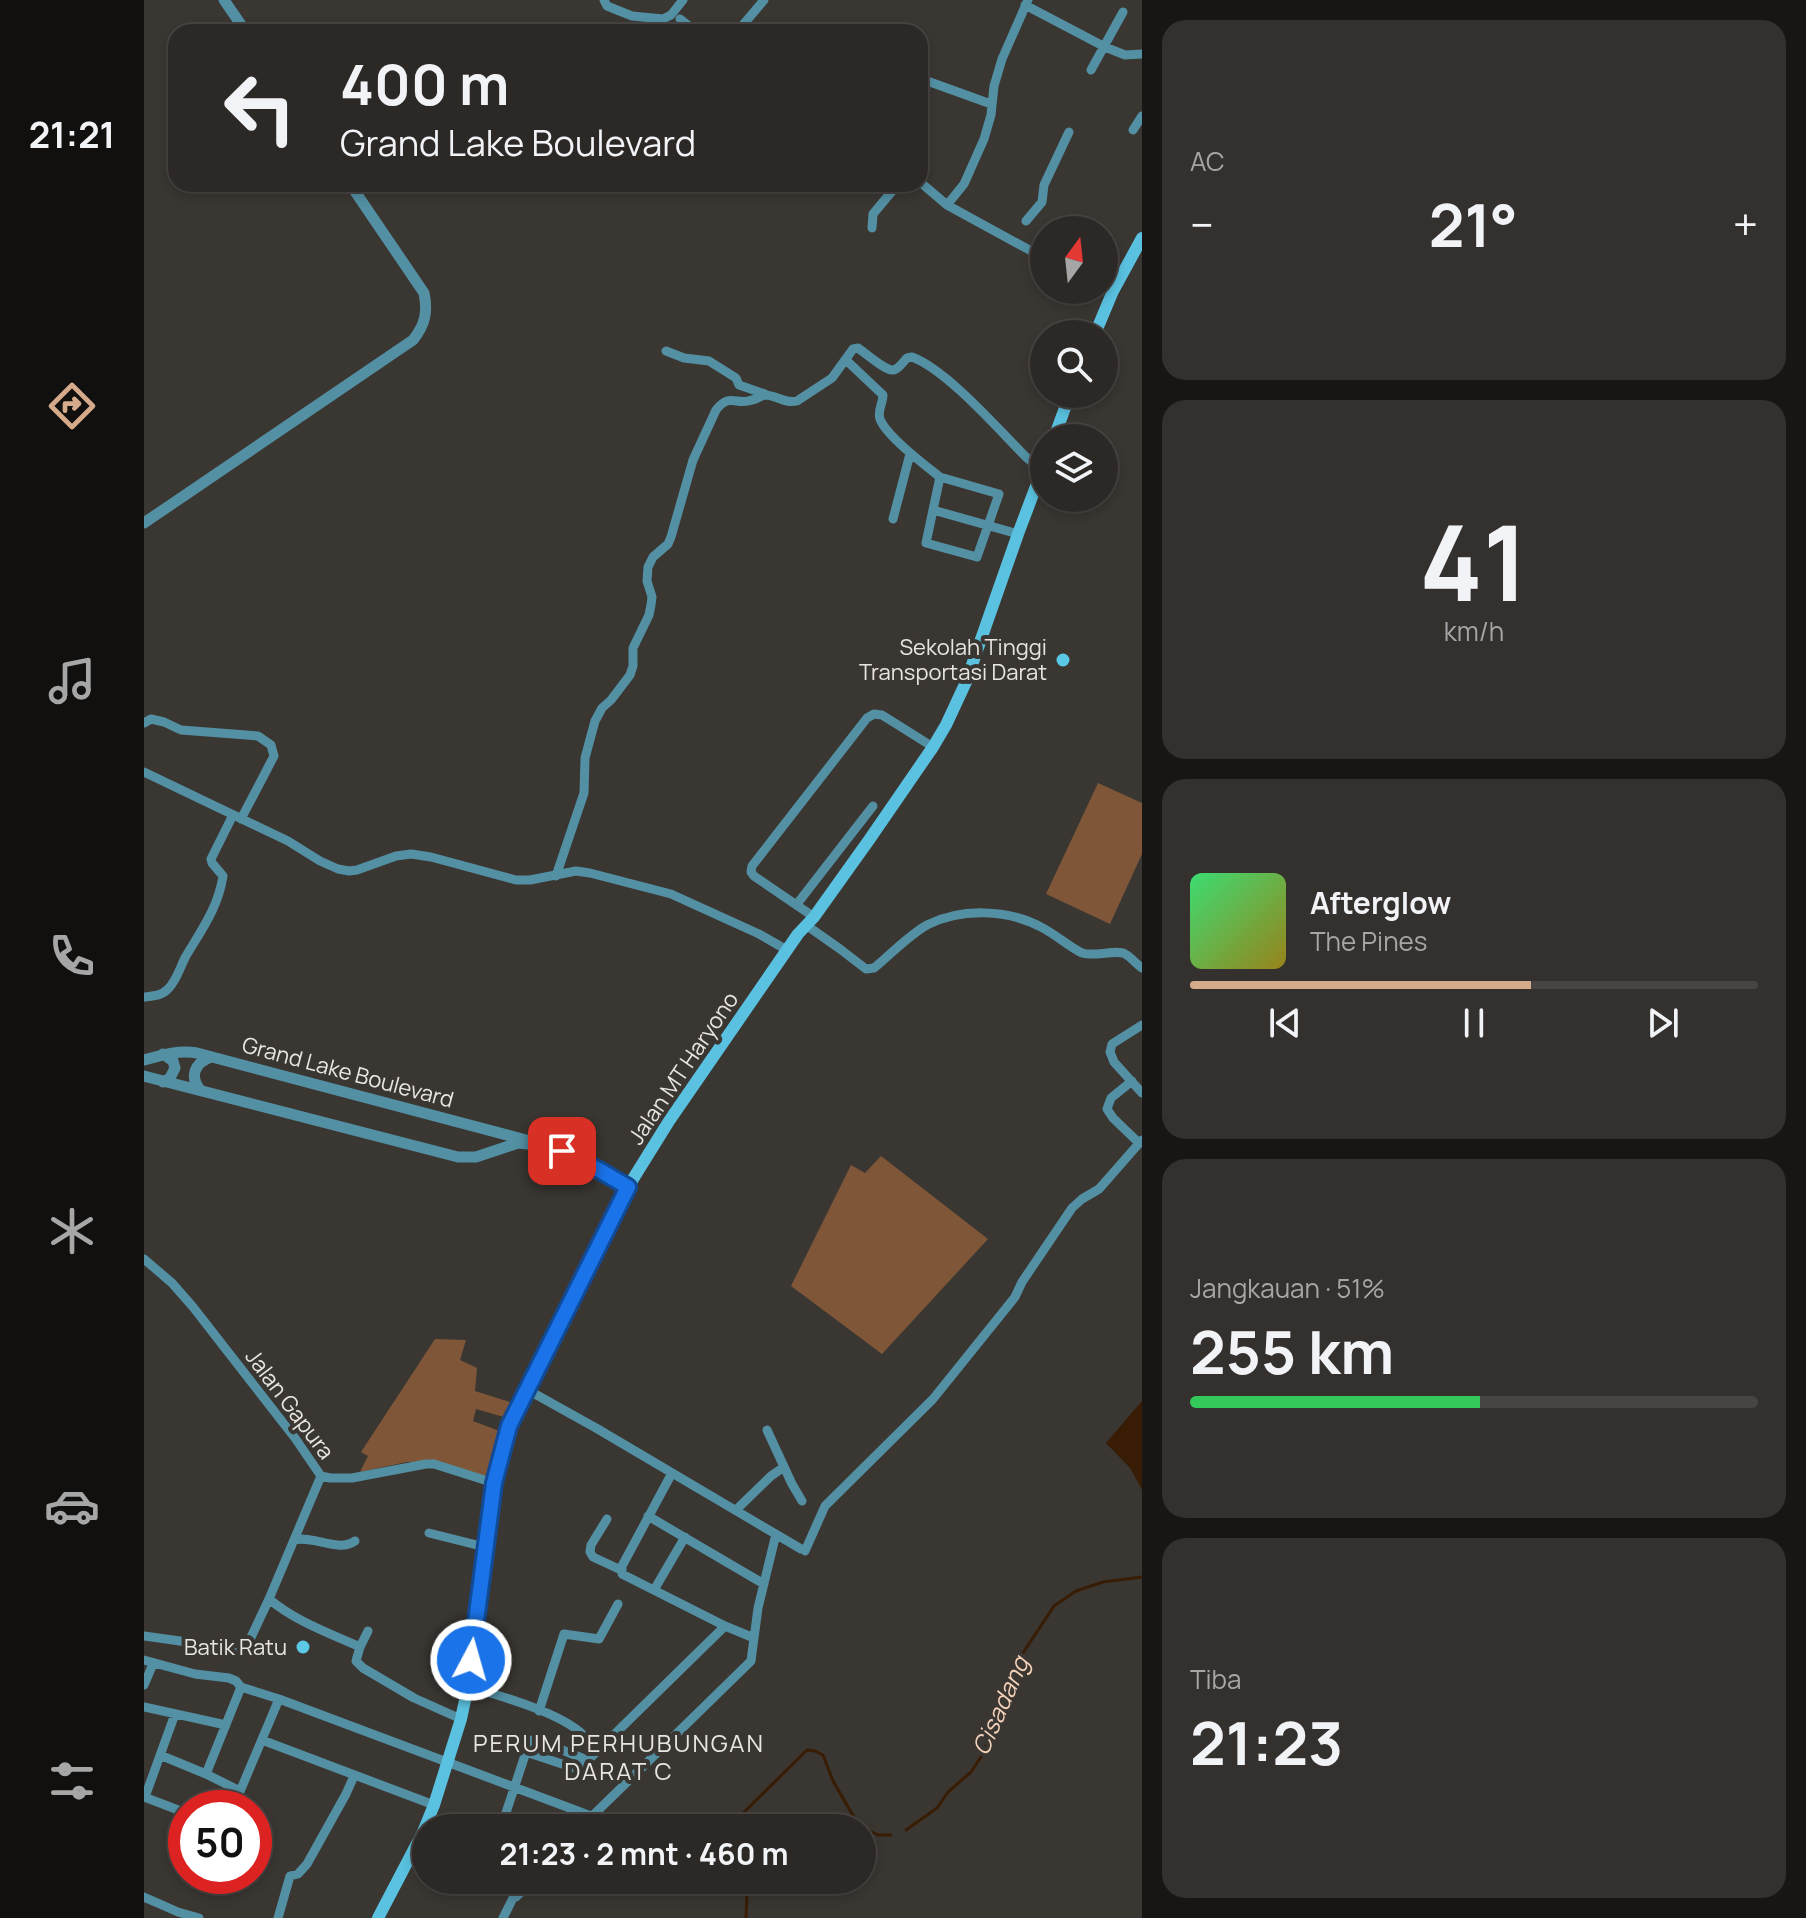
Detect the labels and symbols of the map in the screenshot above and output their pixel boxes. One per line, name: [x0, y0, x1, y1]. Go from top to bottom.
north arrow: [1030, 216, 1118, 304]
place label: Sekolah Tinggi Transportasi Darat: [859, 632, 1047, 687]
marker: Sekolah Tinggi Transportasi Darat: [1054, 651, 1072, 669]
street label: Jalan MT Haryono: [621, 986, 745, 1150]
street label: Grand Lake Boulevard: [239, 1029, 457, 1115]
pin: [528, 1117, 596, 1185]
street label: Jalan Gapura: [239, 1343, 341, 1465]
position arrow: [429, 1618, 513, 1702]
place label: Batik Ratu: [184, 1632, 287, 1662]
marker: Batik Ratu: [294, 1638, 312, 1656]
water label: Cisadang: [963, 1649, 1037, 1760]
district label: PERUM PERHUBUNGAN DARAT C: [473, 1726, 765, 1787]
speed limit sign: 50: [168, 1790, 272, 1894]

